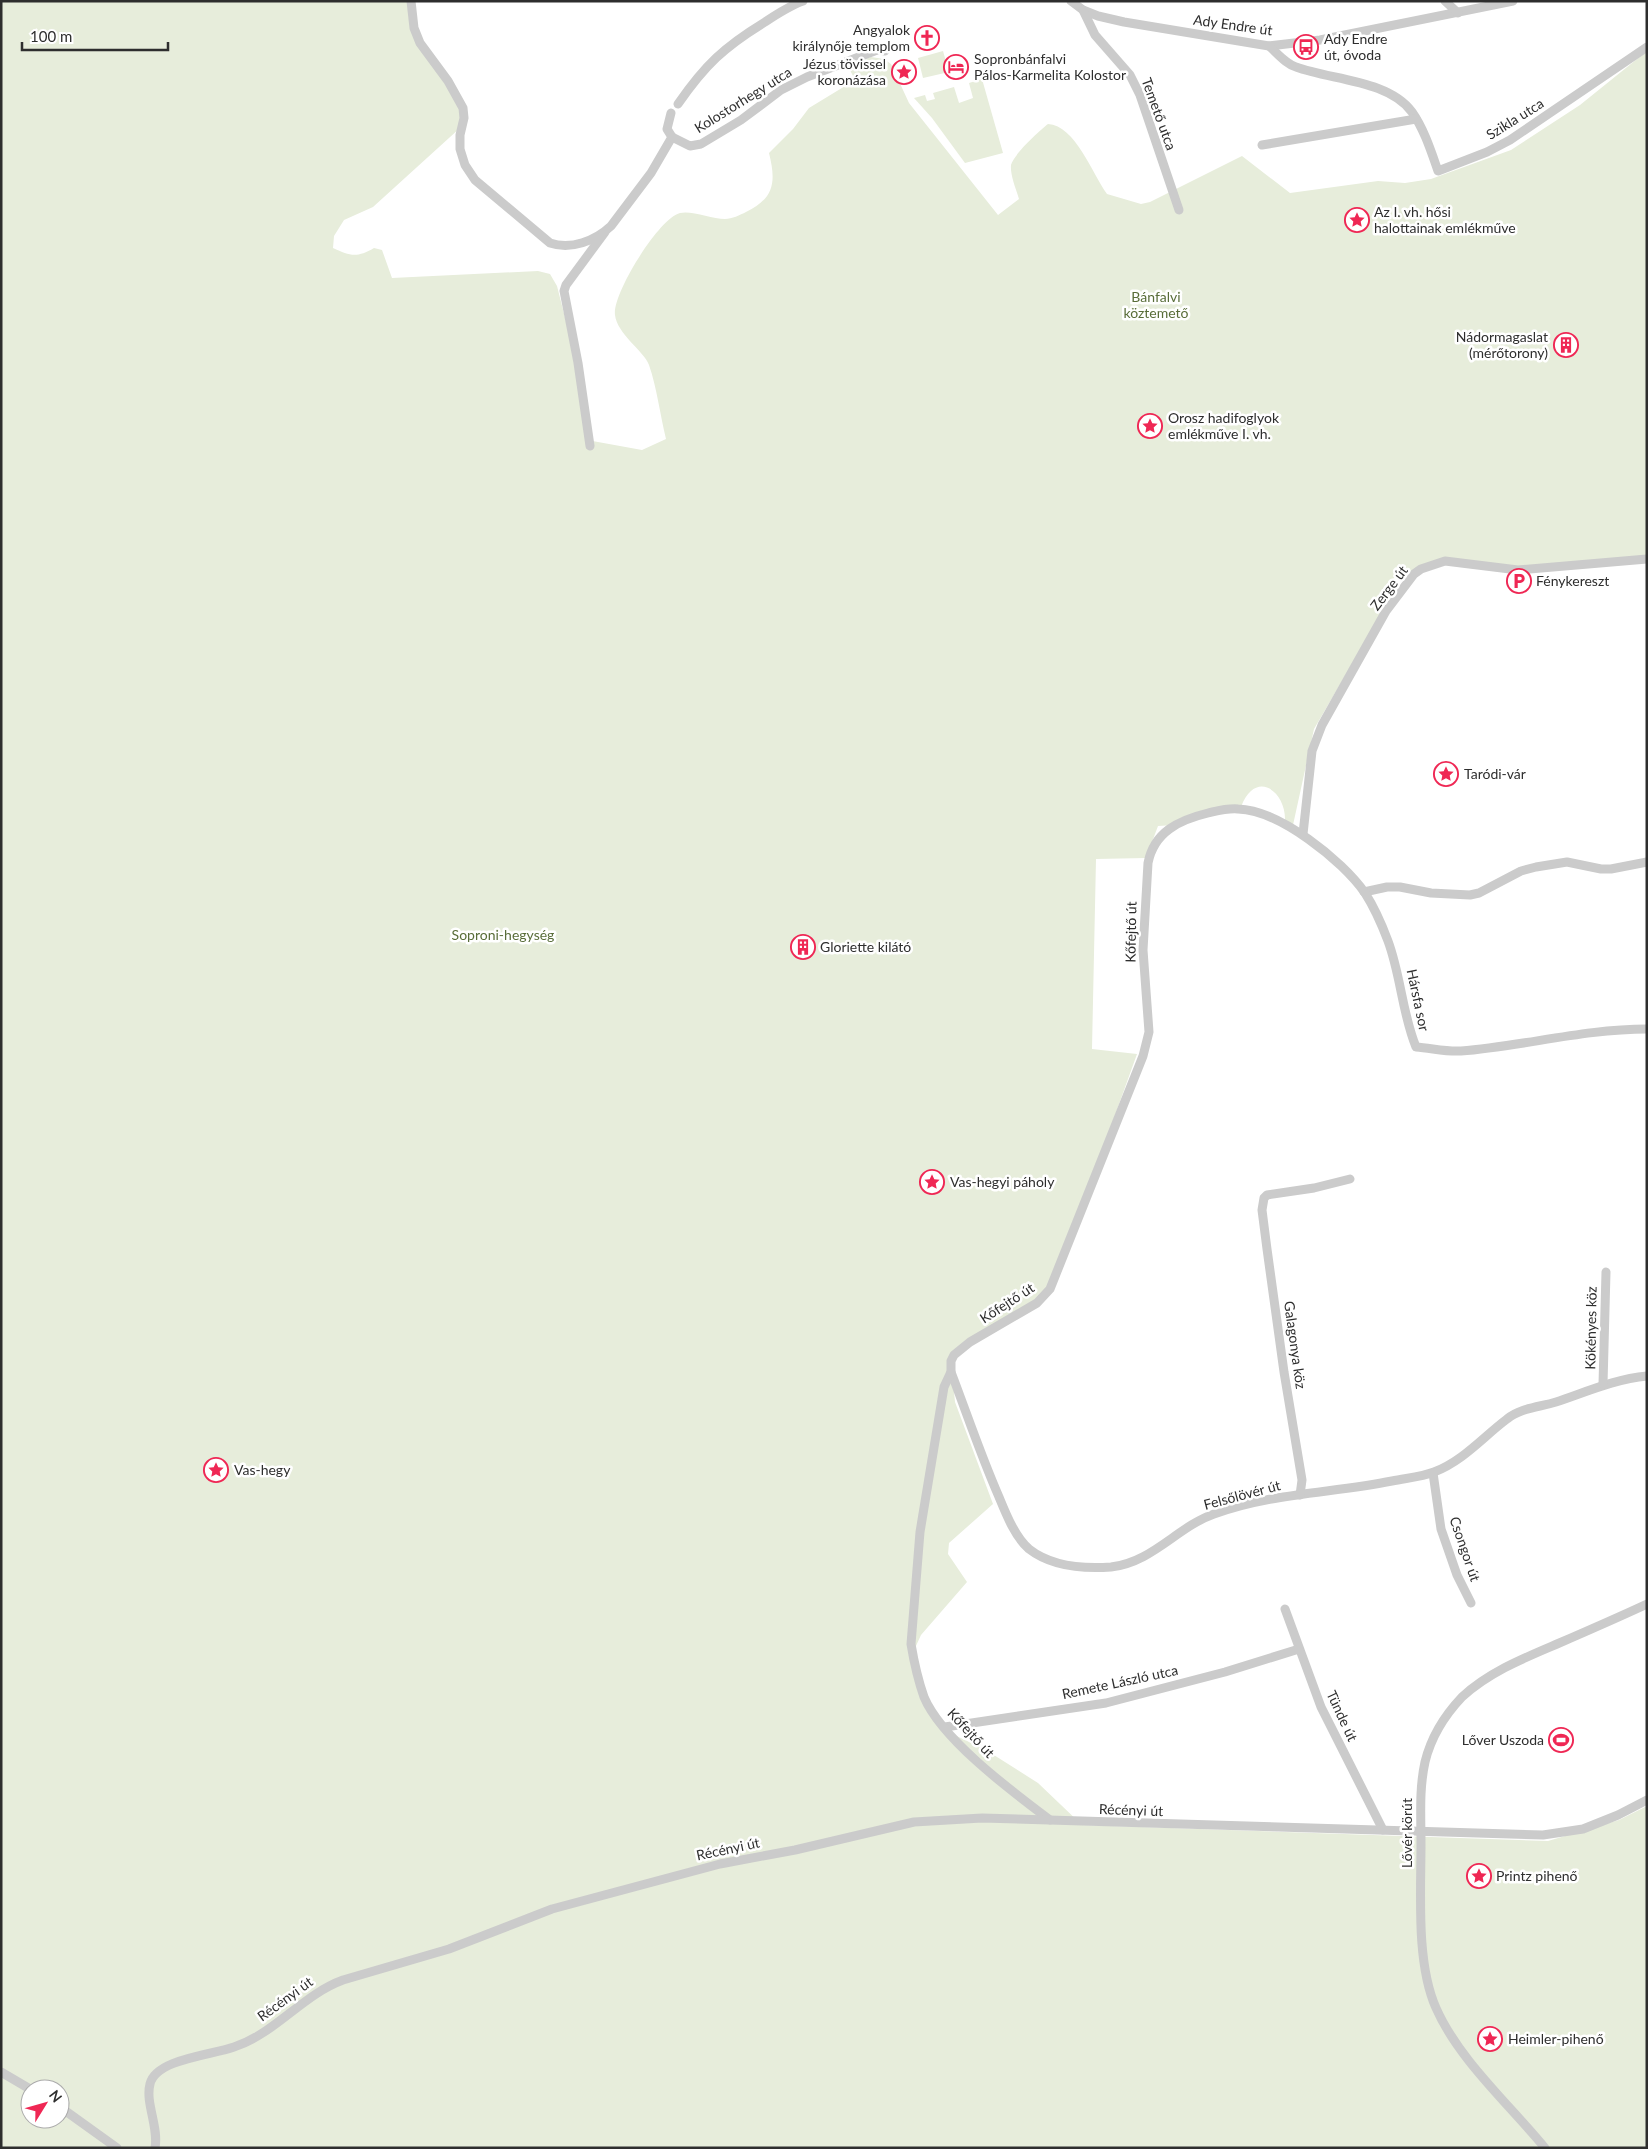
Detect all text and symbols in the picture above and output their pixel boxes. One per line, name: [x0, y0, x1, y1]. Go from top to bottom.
street label: Ady Endre út: [1192, 11, 1274, 38]
scale bar: [22, 20, 169, 52]
place label: Angyalok királynője templom: [792, 21, 911, 54]
church icon: Angyalok királynője templom: [914, 25, 940, 51]
text: 100 m: [30, 27, 72, 45]
place label: Ady Endre út, óvoda: [1324, 30, 1387, 63]
bus stop icon: Ady Endre út, óvoda: [1293, 34, 1319, 60]
place label: Sopronbánfalvi Pálos-Karmelita Kolostor: [974, 50, 1126, 83]
hotel icon: Sopronbánfalvi Pálos-Karmelita Kolostor: [943, 54, 969, 80]
place label: Jézus tövissel koronázása: [803, 55, 886, 88]
place icon: Jézus tövissel koronázása: [891, 59, 917, 85]
street label: Kolostorhegy utca: [691, 63, 794, 136]
street label: Temető utca: [1139, 75, 1180, 152]
street label: Szikla utca: [1483, 94, 1547, 143]
place label: Az I. vh. hősi halottainak emlékműve: [1374, 203, 1516, 236]
place icon: Az I. vh. hősi halottainak emlékműve: [1344, 207, 1370, 233]
park label: Bánfalvi köztemető: [1124, 288, 1189, 321]
place label: Nádormagaslat (mérőtorony): [1456, 328, 1548, 361]
building icon: Nádormagaslat (mérőtorony): [1553, 332, 1579, 358]
place label: Orosz hadifoglyok emlékműve I. vh.: [1168, 409, 1280, 442]
place icon: Orosz hadifoglyok emlékműve I. vh.: [1137, 413, 1163, 439]
street label: Zerge út: [1366, 562, 1411, 613]
parking icon: Fénykereszt: [1506, 568, 1532, 594]
place label: Fénykereszt: [1536, 572, 1609, 589]
place icon: Taródi-vár: [1433, 761, 1459, 787]
place label: Taródi-vár: [1464, 765, 1526, 782]
street label: Kőfejtő út: [1121, 901, 1140, 963]
park label: Soproni-hegység: [452, 926, 554, 943]
building icon: Gloriette kilátó: [790, 934, 816, 960]
place label: Gloriette kilátó: [820, 938, 911, 955]
street label: Hársfa sor: [1404, 967, 1433, 1033]
place icon: Vas-hegyi páholy: [919, 1169, 945, 1195]
place label: Vas-hegyi páholy: [950, 1173, 1055, 1190]
street label: Kőfejtő út: [976, 1279, 1037, 1326]
street label: Kökényes köz: [1581, 1286, 1600, 1370]
street label: Galagonya köz: [1281, 1300, 1310, 1390]
place icon: Vas-hegy: [203, 1457, 229, 1483]
place label: Vas-hegy: [234, 1461, 291, 1478]
street label: Felsőlövér út: [1202, 1476, 1282, 1513]
street label: Csongor út: [1446, 1514, 1484, 1584]
street label: Remete László utca: [1060, 1661, 1180, 1702]
street label: Tünde út: [1323, 1688, 1362, 1744]
street label: Kőfejtő út: [944, 1704, 998, 1761]
sports icon: Lőver Uszoda: [1548, 1727, 1574, 1753]
place label: Lőver Uszoda: [1462, 1731, 1544, 1748]
street label: Lővér körút: [1398, 1798, 1415, 1868]
street label: Récényi út: [1099, 1800, 1163, 1819]
street label: Récényi út: [695, 1834, 761, 1864]
place icon: Printz pihenő: [1466, 1863, 1492, 1889]
place label: Printz pihenő: [1496, 1867, 1578, 1884]
street label: Récényi út: [254, 1973, 316, 2024]
place icon: Heimler-pihenő: [1477, 2026, 1503, 2052]
place label: Heimler-pihenő: [1508, 2030, 1604, 2047]
north arrow: [20, 2079, 70, 2129]
text: N: [46, 2086, 66, 2105]

